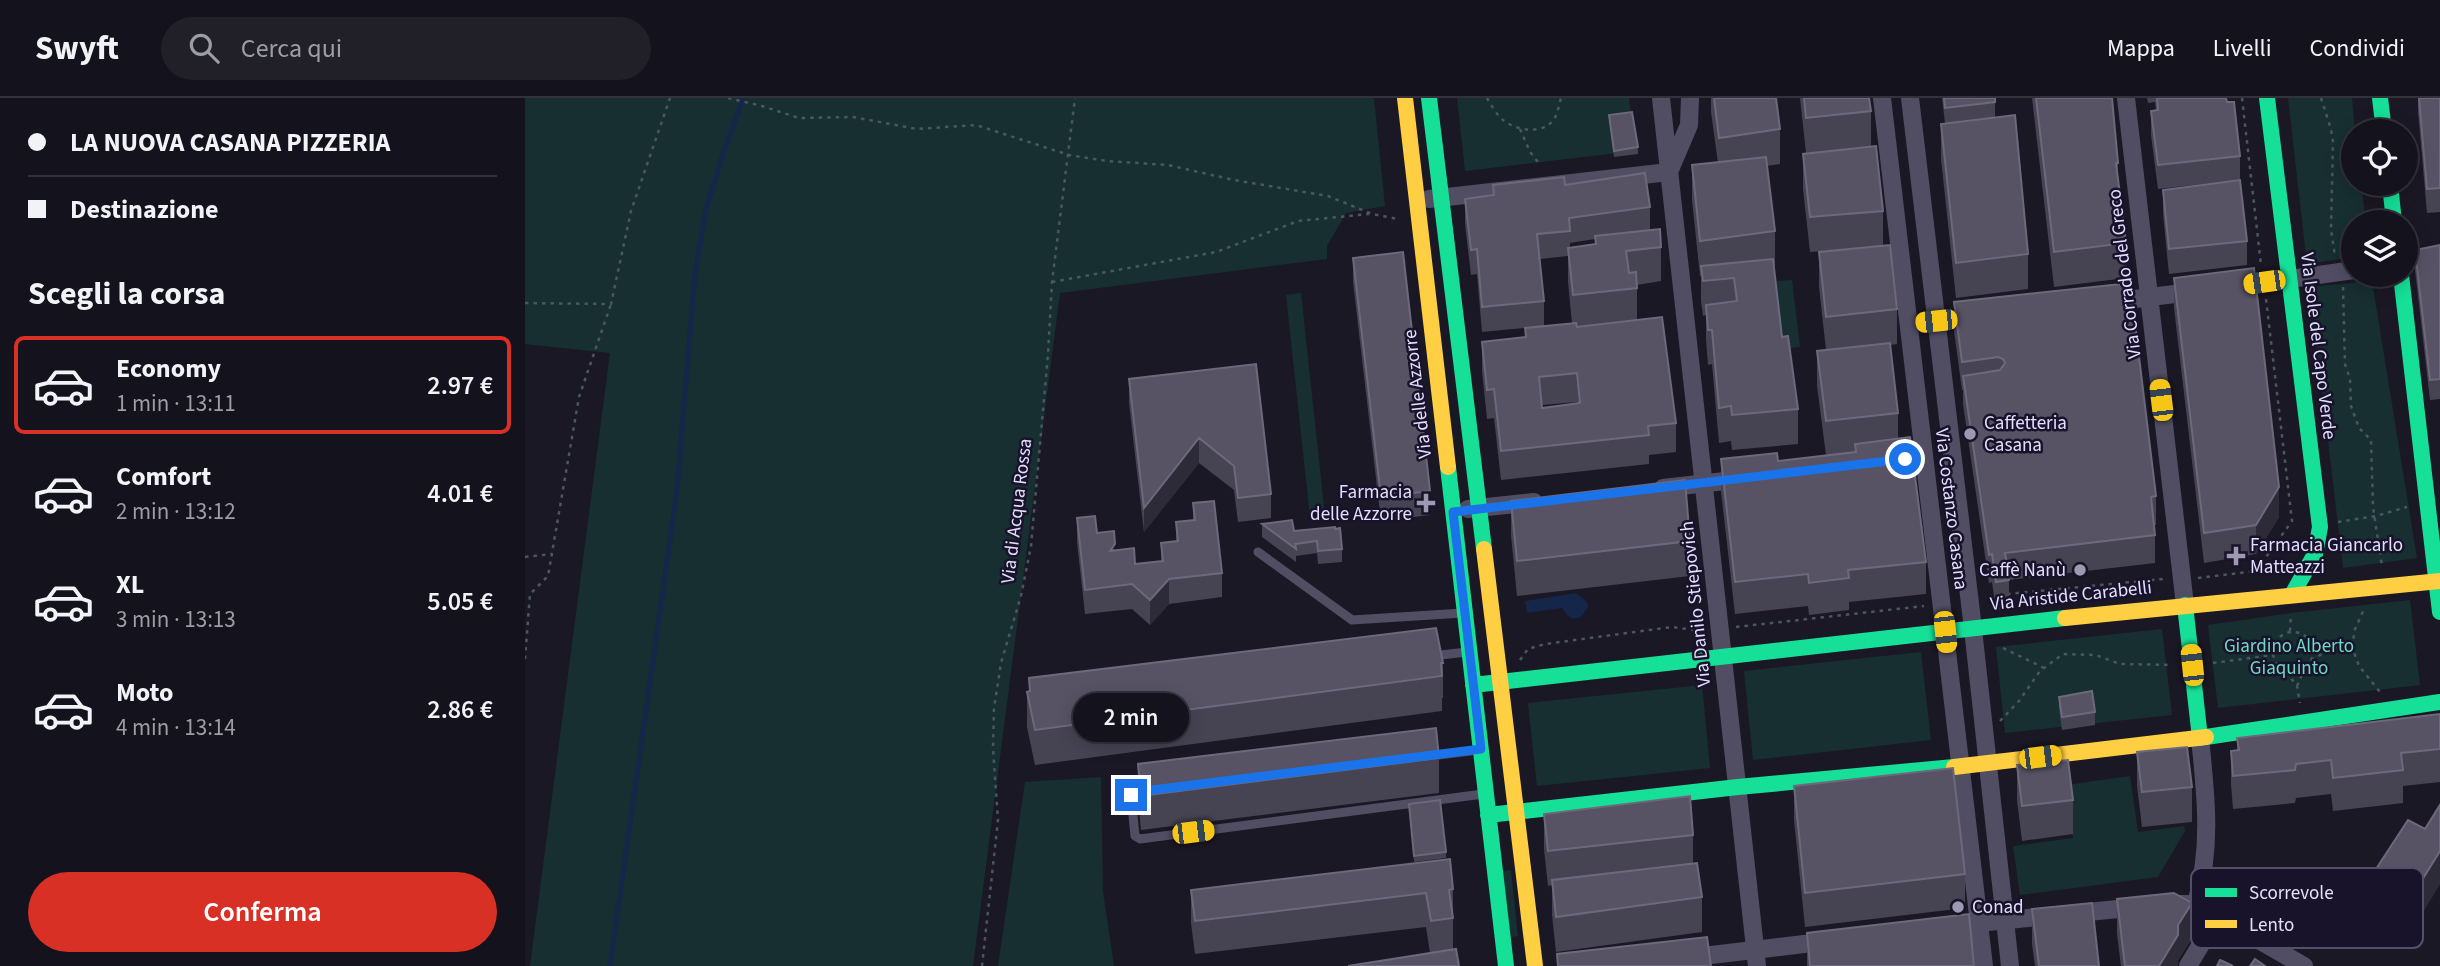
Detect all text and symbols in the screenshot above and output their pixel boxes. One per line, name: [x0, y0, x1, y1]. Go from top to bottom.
search box: [161, 17, 651, 80]
text: Swyft: [35, 25, 119, 72]
icon: search: [185, 29, 223, 67]
text: Cerca qui: [241, 30, 342, 67]
text: Mappa: [2107, 31, 2175, 66]
text: Livelli: [2213, 31, 2272, 66]
text: Condividi: [2310, 31, 2405, 66]
map controls: [2341, 119, 2418, 287]
button: locate: [2341, 119, 2418, 196]
text: LA NUOVA CASANA PIZZERIA: [70, 124, 390, 161]
street label: Via Corrado del Greco: [2101, 188, 2149, 360]
text: Destinazione: [70, 191, 219, 228]
button: layers: [2341, 210, 2418, 287]
street label: Via Isole del Capo Verde: [2293, 251, 2343, 441]
car: [2242, 269, 2287, 295]
text: Scegli la corsa: [28, 271, 225, 317]
car: [1915, 308, 1958, 334]
street label: Via delle Azzorre: [1397, 328, 1439, 460]
text: Economy: [116, 350, 221, 387]
icon: car: [32, 354, 95, 417]
text: 2.97 €: [427, 367, 493, 404]
car: [2149, 378, 2174, 422]
text: 1 min · 13:11: [116, 387, 236, 420]
place label: Caffetteria Casana: [1984, 410, 2067, 459]
marker: Caffetteria Casana: [1962, 426, 1978, 442]
street label: Via Costanzo Casana: [1928, 427, 1974, 591]
street label: Via di Acqua Rossa: [995, 437, 1039, 585]
route start: [1889, 443, 1921, 475]
text: Comfort: [116, 458, 211, 495]
icon: car: [32, 462, 95, 525]
text: 4.01 €: [427, 475, 493, 512]
place label: Farmacia delle Azzorre: [1310, 479, 1412, 528]
text: 2 min · 13:12: [116, 495, 236, 528]
marker: Farmacia delle Azzorre: [1418, 495, 1434, 511]
street label: Via Danilo Stiepovich: [1674, 520, 1718, 688]
place label: Farmacia Giancarlo Matteazzi: [2250, 532, 2403, 581]
marker: Farmacia Giancarlo Matteazzi: [2228, 548, 2244, 564]
place label: Caffè Nanù: [1979, 557, 2066, 584]
marker: Caffè Nanù: [2072, 562, 2088, 578]
text: XL: [116, 566, 144, 603]
icon: car: [32, 570, 95, 633]
street label: Via Aristide Carabelli: [1989, 574, 2153, 618]
text: 5.05 €: [427, 583, 493, 620]
text: 3 min · 13:13: [116, 603, 236, 636]
car: [1933, 610, 1958, 654]
park label: Giardino Alberto Giaquinto: [2224, 633, 2354, 682]
car: [2180, 643, 2205, 687]
text: Moto: [116, 674, 173, 711]
icon: car: [32, 678, 95, 741]
text: 2.86 €: [427, 691, 493, 728]
callout: 2 min: [1073, 694, 1189, 742]
text: 2 min: [1104, 701, 1158, 734]
text: 4 min · 13:14: [116, 711, 236, 744]
car: [2018, 744, 2063, 770]
route end: [1115, 779, 1147, 811]
car: [1171, 819, 1216, 845]
legend: [2191, 868, 2423, 948]
button: Conferma: [28, 872, 497, 952]
text: Scorrevole: [2249, 880, 2334, 907]
place label: Conad: [1972, 894, 2024, 921]
marker: Conad: [1950, 899, 1966, 915]
text: Lento: [2249, 912, 2294, 939]

